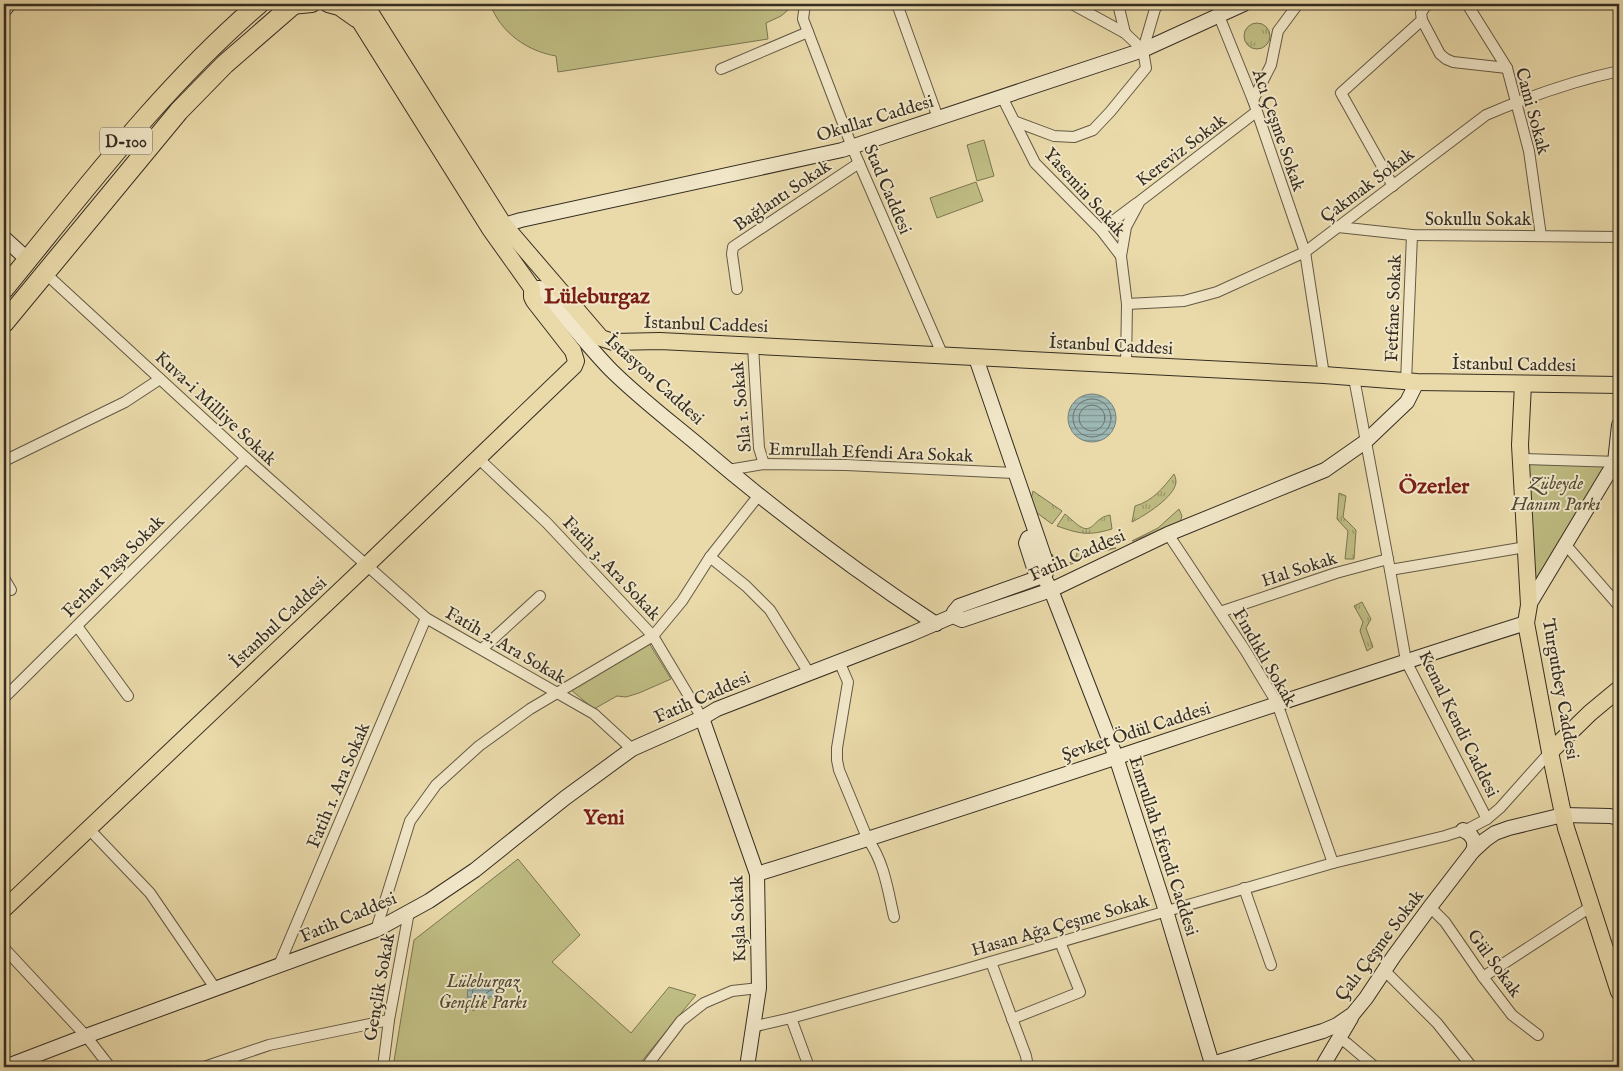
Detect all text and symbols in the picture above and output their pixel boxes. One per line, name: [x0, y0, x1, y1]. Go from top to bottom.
street label: Acı Çeşme Sokak: [1246, 65, 1309, 195]
street label: Cami Sokak: [1509, 65, 1554, 158]
street label: Okullar Caddesi: [814, 91, 937, 148]
street label: Kereviz Sokak: [1132, 110, 1232, 193]
road number: D-100: [100, 128, 152, 154]
street label: Stad Caddesi: [857, 141, 916, 238]
street label: Çakmak Sokak: [1316, 143, 1420, 229]
street label: Yasemin Sokak: [1038, 144, 1130, 243]
street label: Bağlantı Sokak: [730, 155, 836, 237]
street label: Sokullu Sokak: [1425, 209, 1532, 232]
street label: Fetfane Sokak: [1381, 253, 1408, 362]
district label: Lüleburgaz: [544, 283, 651, 311]
street label: İstanbul Caddesi: [643, 311, 769, 339]
street label: İstasyon Caddesi: [600, 329, 709, 431]
street label: İstanbul Caddesi: [1048, 331, 1174, 361]
street label: Kuva-i Milliye Sokak: [149, 347, 281, 472]
street label: İstanbul Caddesi: [1452, 352, 1577, 378]
street label: Sıla 1. Sokak: [727, 360, 758, 453]
street label: Emrullah Efendi Ara Sokak: [768, 438, 974, 469]
district label: Özerler: [1399, 473, 1470, 501]
park label: Zübeyde Hanım Parkı: [1510, 473, 1601, 517]
street label: Ferhat Paşa Sokak: [58, 511, 170, 623]
street label: Fatih 3. Ara Sokak: [557, 512, 665, 626]
street label: Fatih Caddesi: [1026, 525, 1129, 588]
street label: Hal Sokak: [1259, 547, 1340, 593]
street label: İstanbul Caddesi: [225, 571, 333, 674]
street label: Fatih 2. Ara Sokak: [441, 602, 570, 690]
street label: Fındıklı Sokak: [1226, 605, 1301, 711]
street label: Turgutbey Caddesi: [1536, 617, 1583, 762]
street label: Kemal Kendi Caddesi: [1412, 648, 1503, 802]
street label: Fatih Caddesi: [651, 667, 754, 730]
street label: Şevket Ödül Caddesi: [1059, 697, 1214, 767]
street label: Fatih 1. Ara Sokak: [303, 719, 376, 852]
street label: Emrullah Efendi Caddesi: [1123, 754, 1203, 940]
district label: Yeni: [583, 804, 625, 832]
street label: Kışla Sokak: [726, 875, 753, 963]
street label: Çalı Çeşme Sokak: [1331, 885, 1430, 1006]
street label: Fatih Caddesi: [297, 888, 401, 949]
street label: Hasan Ağa Çeşme Sokak: [969, 890, 1152, 963]
street label: Gül Sokak: [1461, 925, 1526, 1003]
street label: Gençlik Sokak: [360, 931, 401, 1043]
park label: Lüleburgaz Gençlik Parkı: [439, 971, 527, 1015]

